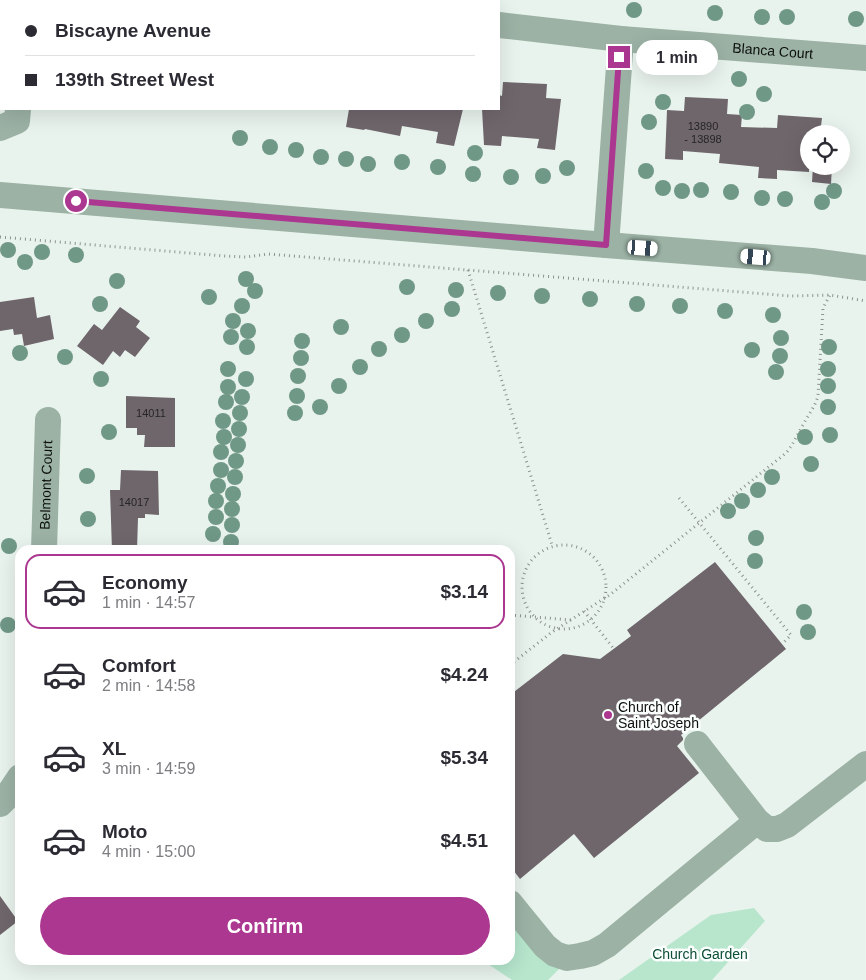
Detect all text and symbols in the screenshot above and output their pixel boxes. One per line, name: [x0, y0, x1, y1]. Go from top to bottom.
text: Biscayne Avenue: [55, 20, 211, 41]
callout: 1 min: [636, 40, 719, 74]
street label: Blanca Court: [732, 40, 814, 62]
route end: [608, 46, 630, 68]
text: 1 min: [656, 49, 698, 66]
text: 139th Street West: [55, 69, 214, 90]
house number: 13890 - 13898: [684, 120, 722, 145]
map controls: [800, 125, 850, 175]
button: locate: [800, 125, 850, 175]
route start: [65, 190, 87, 212]
car: [627, 239, 658, 257]
car: [740, 248, 771, 266]
house number: 14011: [136, 407, 166, 419]
street label: Belmont Court: [37, 440, 55, 530]
house number: 14017: [119, 496, 149, 508]
icon: car: [42, 569, 87, 614]
text: Economy: [102, 572, 188, 593]
text: $3.14: [440, 581, 488, 602]
text: 1 min · 14:57: [102, 594, 195, 611]
icon: car: [42, 652, 87, 697]
text: Comfort: [102, 655, 176, 676]
text: $4.24: [440, 664, 488, 685]
text: 2 min · 14:58: [102, 677, 195, 694]
place label: Church of Saint Joseph: [618, 699, 699, 731]
marker: Church of Saint Joseph: [602, 709, 614, 721]
icon: car: [42, 735, 87, 780]
text: XL: [102, 738, 126, 759]
text: $5.34: [440, 747, 488, 768]
text: 3 min · 14:59: [102, 760, 195, 777]
icon: car: [42, 818, 87, 863]
text: Moto: [102, 821, 147, 842]
text: $4.51: [440, 830, 488, 851]
text: 4 min · 15:00: [102, 843, 195, 860]
button: Confirm: [40, 897, 490, 955]
park label: Church Garden: [652, 946, 748, 962]

